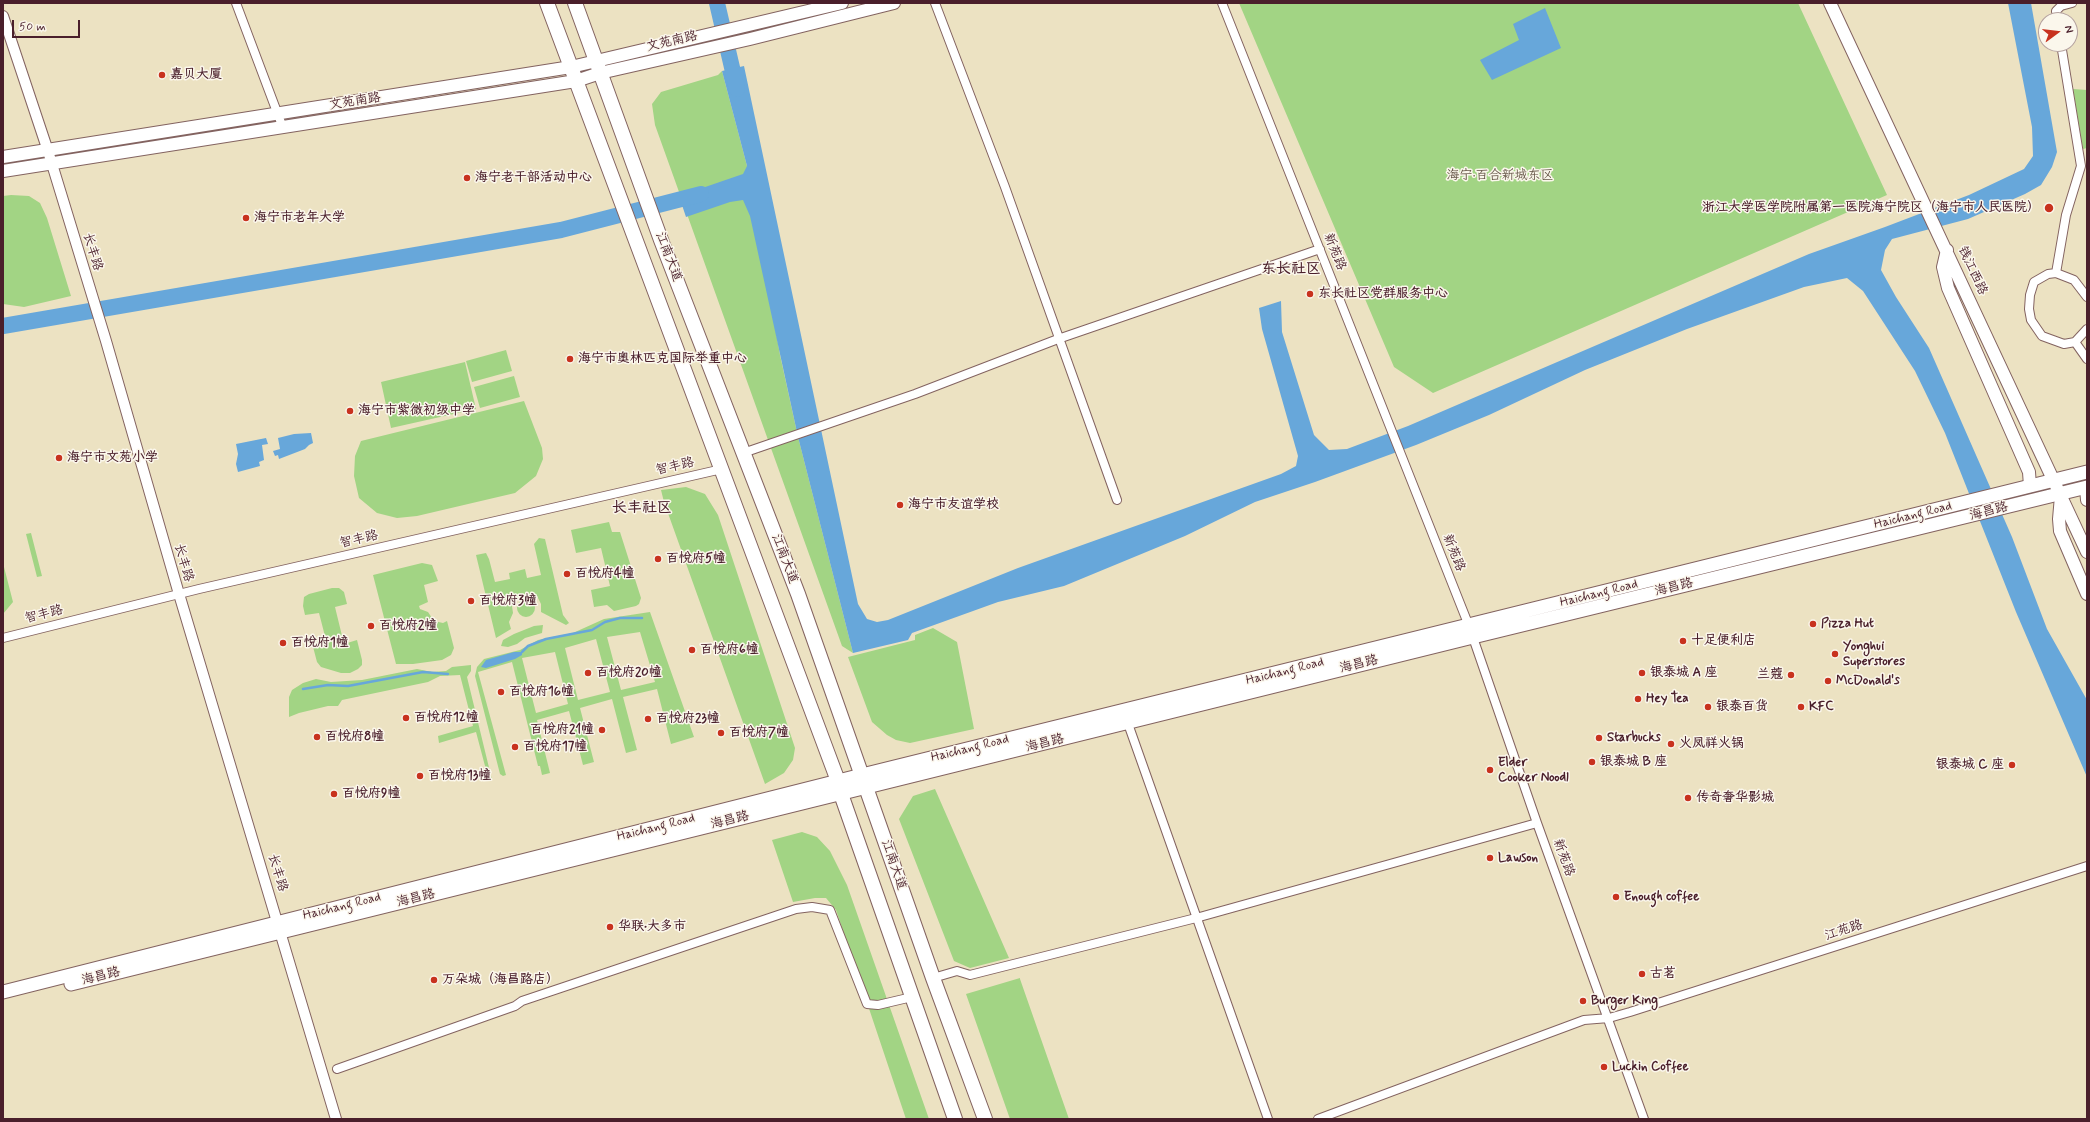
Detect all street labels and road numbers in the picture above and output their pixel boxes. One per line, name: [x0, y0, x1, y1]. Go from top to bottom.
street label: 文苑南路: [645, 29, 699, 55]
street label: 文苑南路: [328, 90, 382, 114]
street label: 江南大道: [651, 230, 685, 284]
street label: 长丰路: [79, 231, 105, 273]
street label: 新苑路: [1319, 231, 1349, 273]
street label: 钱江西路: [1954, 244, 1990, 298]
street label: 智丰路: [654, 455, 696, 479]
street label: Haichang Road: [1872, 499, 1954, 533]
street label: 海昌路: [1968, 499, 2010, 525]
street label: 智丰路: [338, 528, 380, 552]
street label: 江南大道: [767, 532, 801, 586]
street label: 新苑路: [1438, 532, 1468, 574]
street label: 长丰路: [170, 542, 196, 584]
street label: 海昌路: [1653, 576, 1695, 600]
street label: Haichang Road: [1558, 577, 1640, 611]
street label: 智丰路: [23, 603, 65, 627]
street label: 海昌路: [1338, 653, 1380, 677]
street label: Haichang Road: [1244, 655, 1326, 689]
street label: Haichang Road: [929, 732, 1011, 766]
street label: 海昌路: [1024, 732, 1066, 756]
street label: 海昌路: [709, 809, 751, 833]
street label: Haichang Road: [615, 811, 697, 845]
street label: 新苑路: [1549, 837, 1577, 879]
street label: 江南大道: [877, 838, 909, 892]
street label: 长丰路: [264, 852, 290, 894]
street label: 海昌路: [395, 887, 437, 911]
street label: Haichang Road: [301, 890, 383, 924]
street label: 江苑路: [1823, 918, 1865, 944]
street label: 海昌路: [80, 965, 122, 989]

